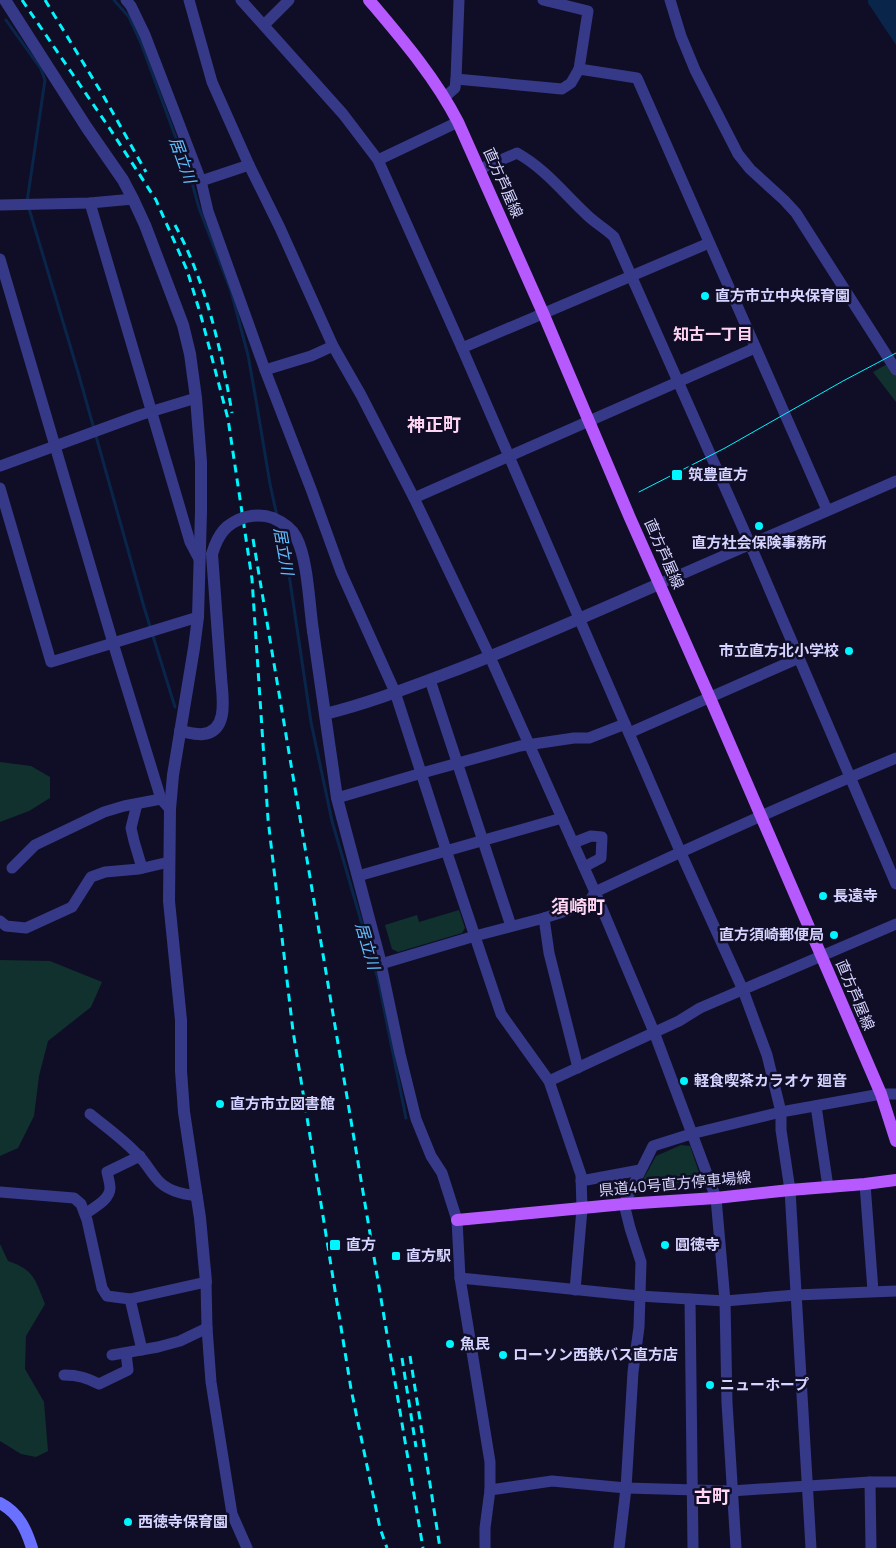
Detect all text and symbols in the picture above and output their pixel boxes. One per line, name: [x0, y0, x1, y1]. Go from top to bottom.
water label: 居立川: [164, 134, 202, 188]
street label: 直方芦屋線: [479, 144, 528, 221]
place label: 直方市立中央保育園: [715, 285, 850, 306]
marker: 直方市立中央保育園: [699, 290, 711, 302]
district label: 知古一丁目: [673, 323, 753, 345]
district label: 神正町: [407, 412, 461, 436]
place label: 筑豊直方: [688, 464, 748, 485]
marker: 筑豊直方: [670, 468, 684, 482]
street label: 直方芦屋線: [640, 515, 689, 592]
marker: 直方社会保険事務所: [753, 520, 765, 532]
water label: 居立川: [269, 525, 299, 579]
place label: 直方社会保険事務所: [691, 532, 827, 553]
place label: 市立直方北小学校: [719, 640, 839, 661]
marker: 市立直方北小学校: [843, 645, 855, 657]
place label: 長遠寺: [833, 885, 878, 906]
marker: 長遠寺: [817, 890, 829, 902]
district label: 須崎町: [551, 894, 605, 918]
water label: 居立川: [351, 920, 386, 974]
place label: 直方須崎郵便局: [719, 924, 824, 945]
marker: 直方須崎郵便局: [828, 929, 840, 941]
street label: 直方芦屋線: [831, 956, 880, 1033]
place label: 軽食喫茶カラオケ 廻音: [694, 1070, 847, 1091]
marker: 軽食喫茶カラオケ 廻音: [678, 1075, 690, 1087]
place label: 直方市立図書館: [230, 1093, 335, 1114]
marker: 直方市立図書館: [214, 1098, 226, 1110]
street label: 県道40号直方停車場線: [598, 1166, 752, 1201]
place label: 直方: [346, 1234, 376, 1255]
place label: 圓徳寺: [675, 1234, 720, 1255]
marker: 直方: [328, 1238, 342, 1252]
marker: 圓徳寺: [659, 1239, 671, 1251]
place label: 直方駅: [406, 1245, 451, 1266]
marker: 直方駅: [390, 1250, 402, 1262]
place label: 魚民: [460, 1333, 490, 1354]
marker: 魚民: [444, 1338, 456, 1350]
place label: ローソン西鉄バス直方店: [513, 1344, 678, 1365]
marker: ローソン西鉄バス直方店: [497, 1349, 509, 1361]
place label: ニューホープ: [720, 1374, 809, 1395]
marker: ニューホープ: [704, 1379, 716, 1391]
district label: 古町: [694, 1484, 730, 1508]
place label: 西徳寺保育園: [138, 1511, 228, 1532]
marker: 西徳寺保育園: [122, 1516, 134, 1528]

